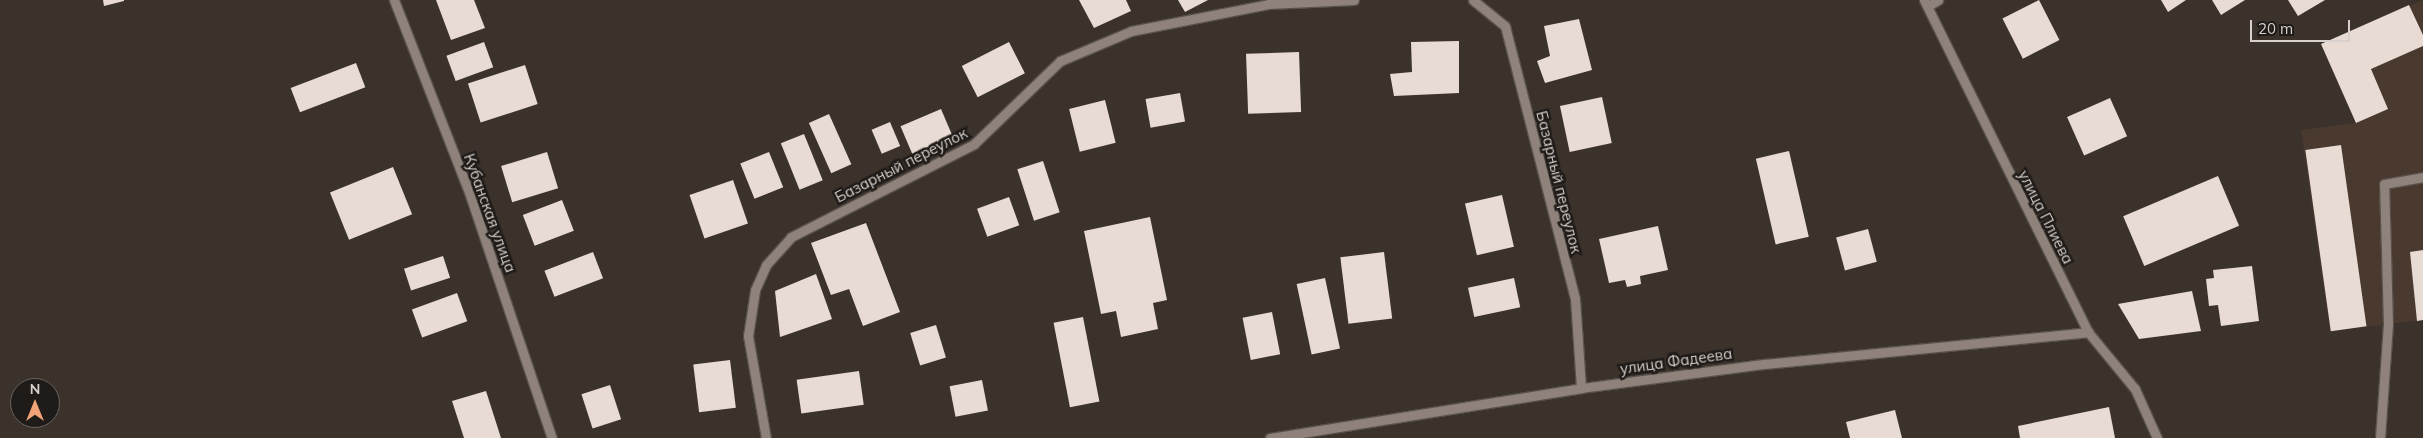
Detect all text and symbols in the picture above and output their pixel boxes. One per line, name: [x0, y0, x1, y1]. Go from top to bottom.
scale bar: [2253, 10, 2353, 42]
text: 20 m: [2258, 19, 2293, 38]
street label: Базарный переулок: [1533, 109, 1585, 255]
street label: Базарный переулок: [832, 124, 970, 206]
street label: Кубанская улица: [460, 151, 520, 275]
street label: улица Плиева: [2015, 167, 2077, 267]
street label: улица Фадеева: [1619, 344, 1733, 378]
north arrow: [10, 378, 60, 428]
text: N: [30, 380, 40, 398]

